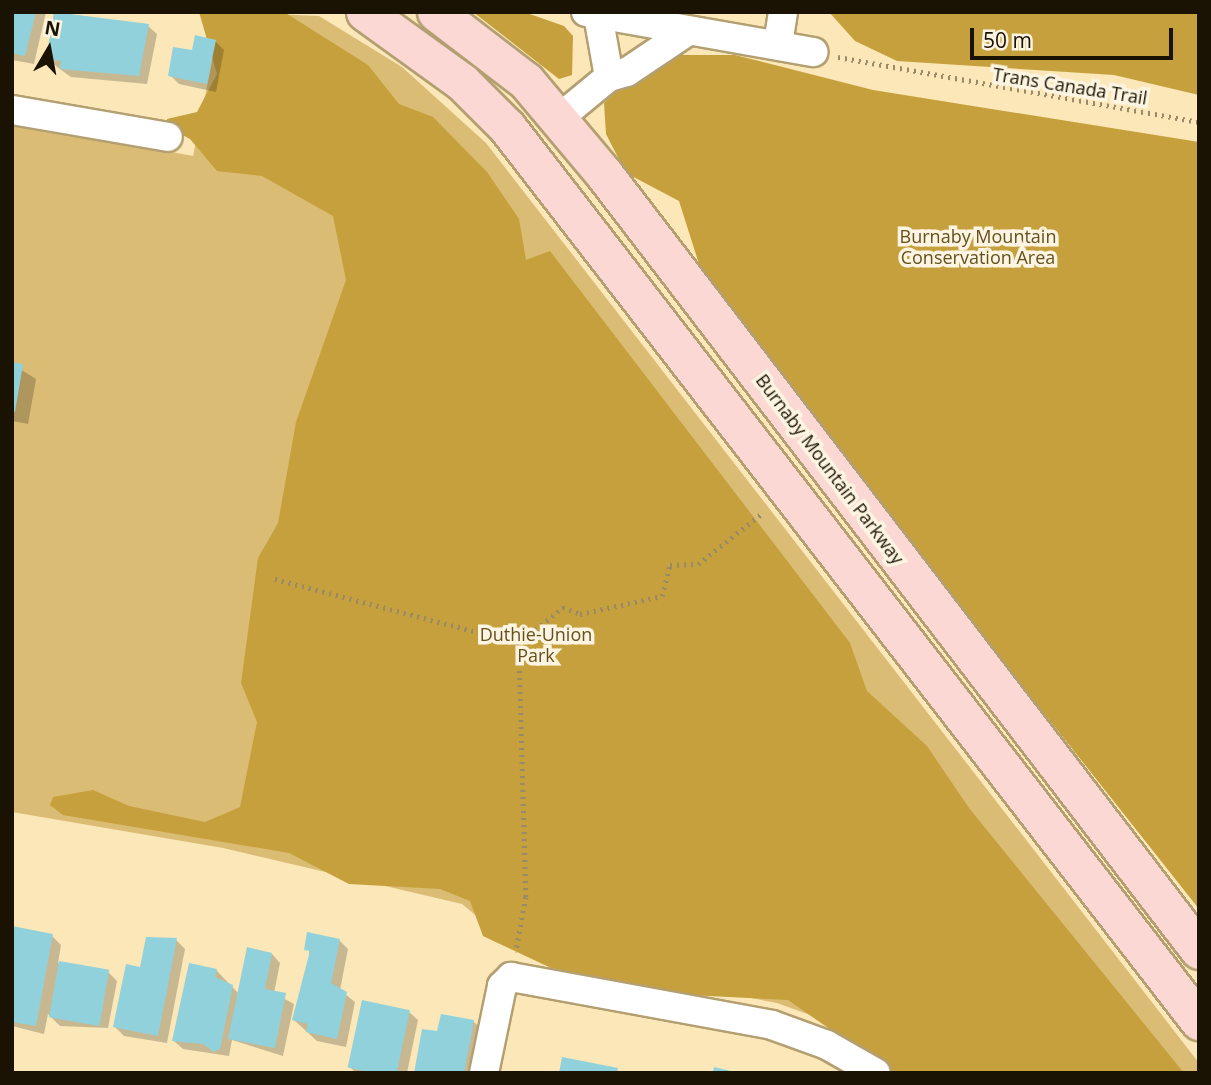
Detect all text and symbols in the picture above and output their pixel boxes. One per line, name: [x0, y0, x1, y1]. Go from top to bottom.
north arrow: [14, 14, 84, 84]
text: N: [43, 14, 63, 42]
scale bar: [973, 14, 1176, 58]
text: 50 m: [983, 26, 1032, 54]
street label: Trans Canada Trail: [991, 63, 1149, 109]
park label: Burnaby Mountain Conservation Area: [900, 226, 1056, 268]
street label: Burnaby Mountain Parkway: [752, 370, 908, 568]
park label: Duthie-Union Park: [480, 624, 592, 666]

